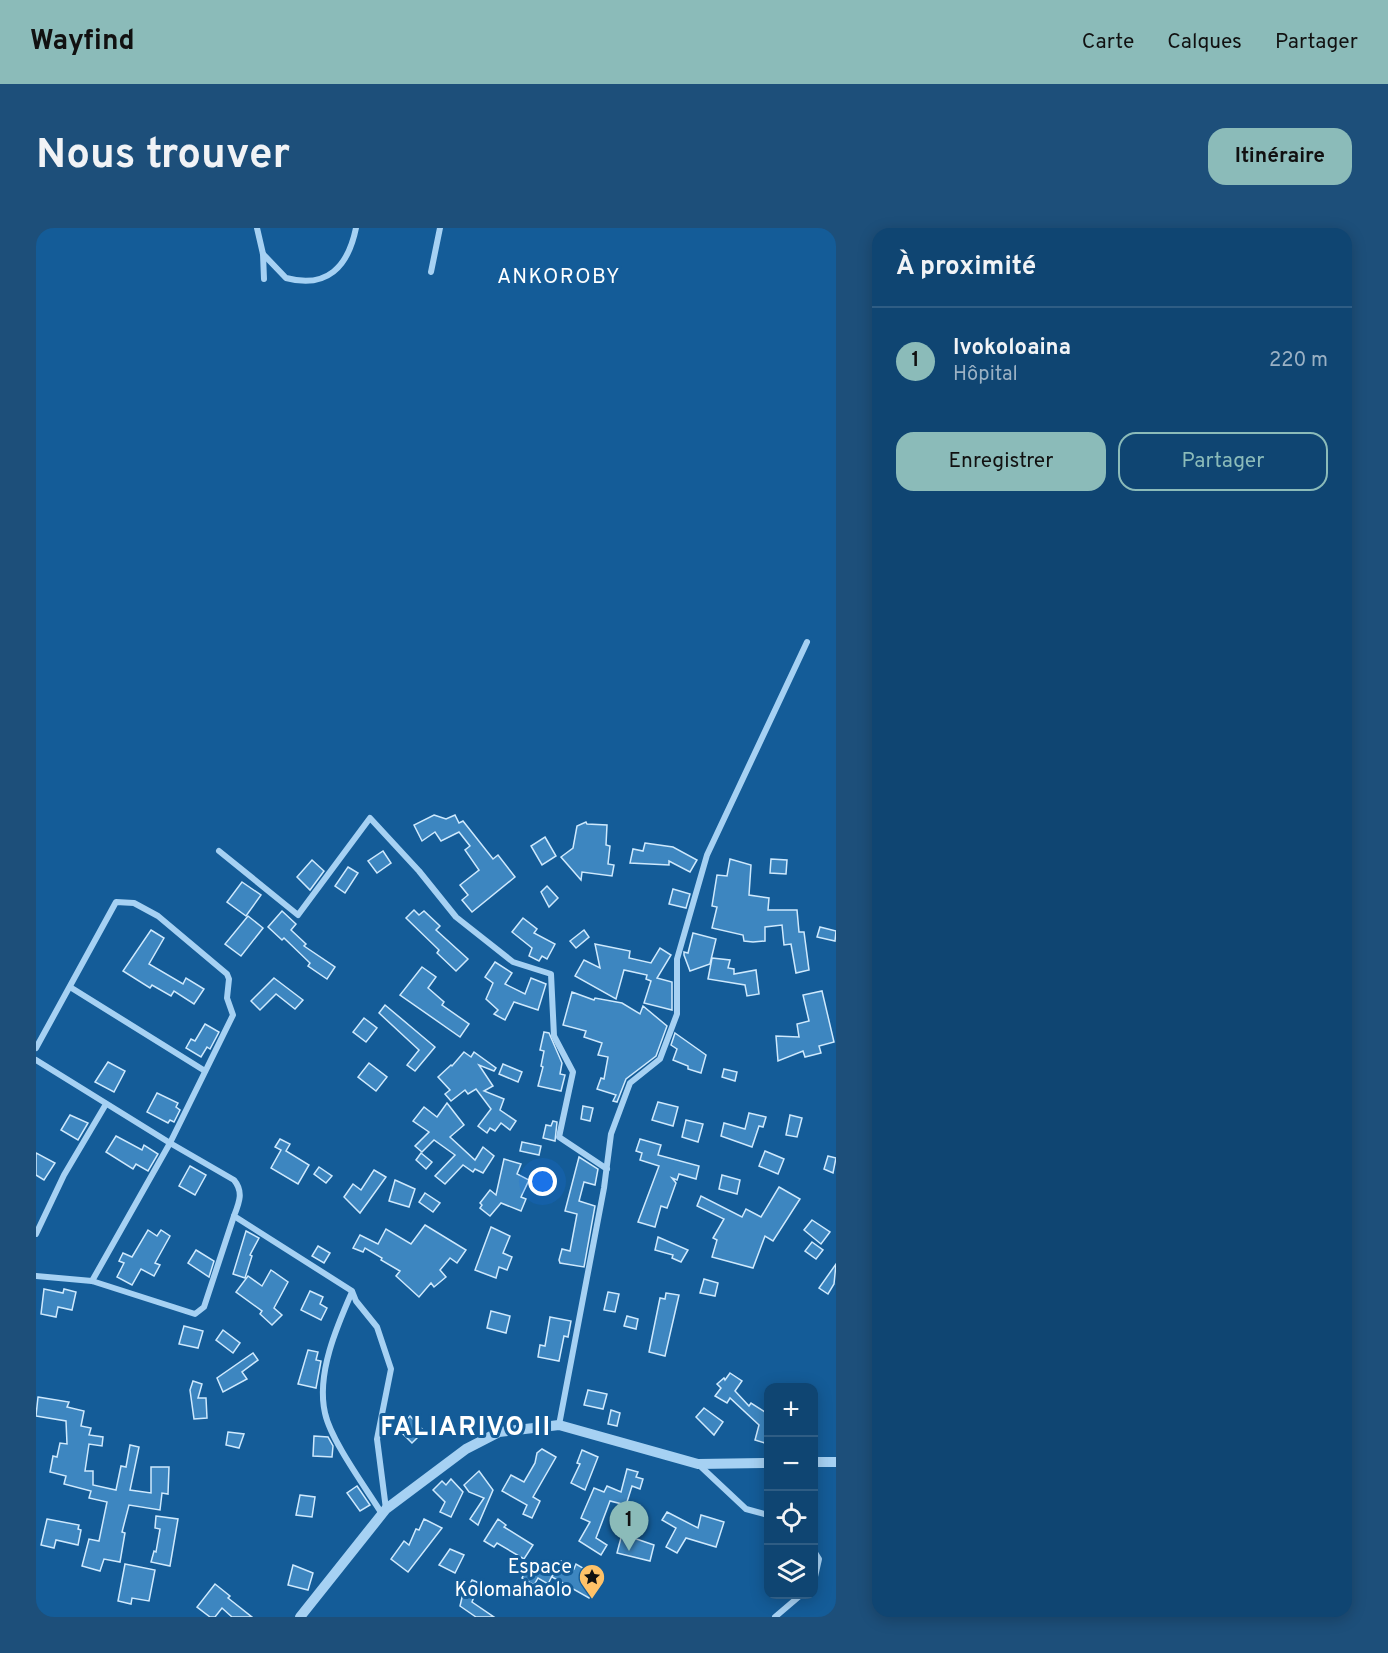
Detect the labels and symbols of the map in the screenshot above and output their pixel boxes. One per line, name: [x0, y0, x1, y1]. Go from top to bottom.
district label: ANKOROBY: [497, 264, 621, 291]
your location: [528, 1167, 557, 1196]
district label: FALIARIVO II: [380, 1412, 552, 1445]
pin: 1: [610, 1502, 648, 1551]
place label: Espace Kolomahaolo: [455, 1555, 572, 1604]
place icon: Espace Kolomahaolo: [577, 1562, 607, 1600]

